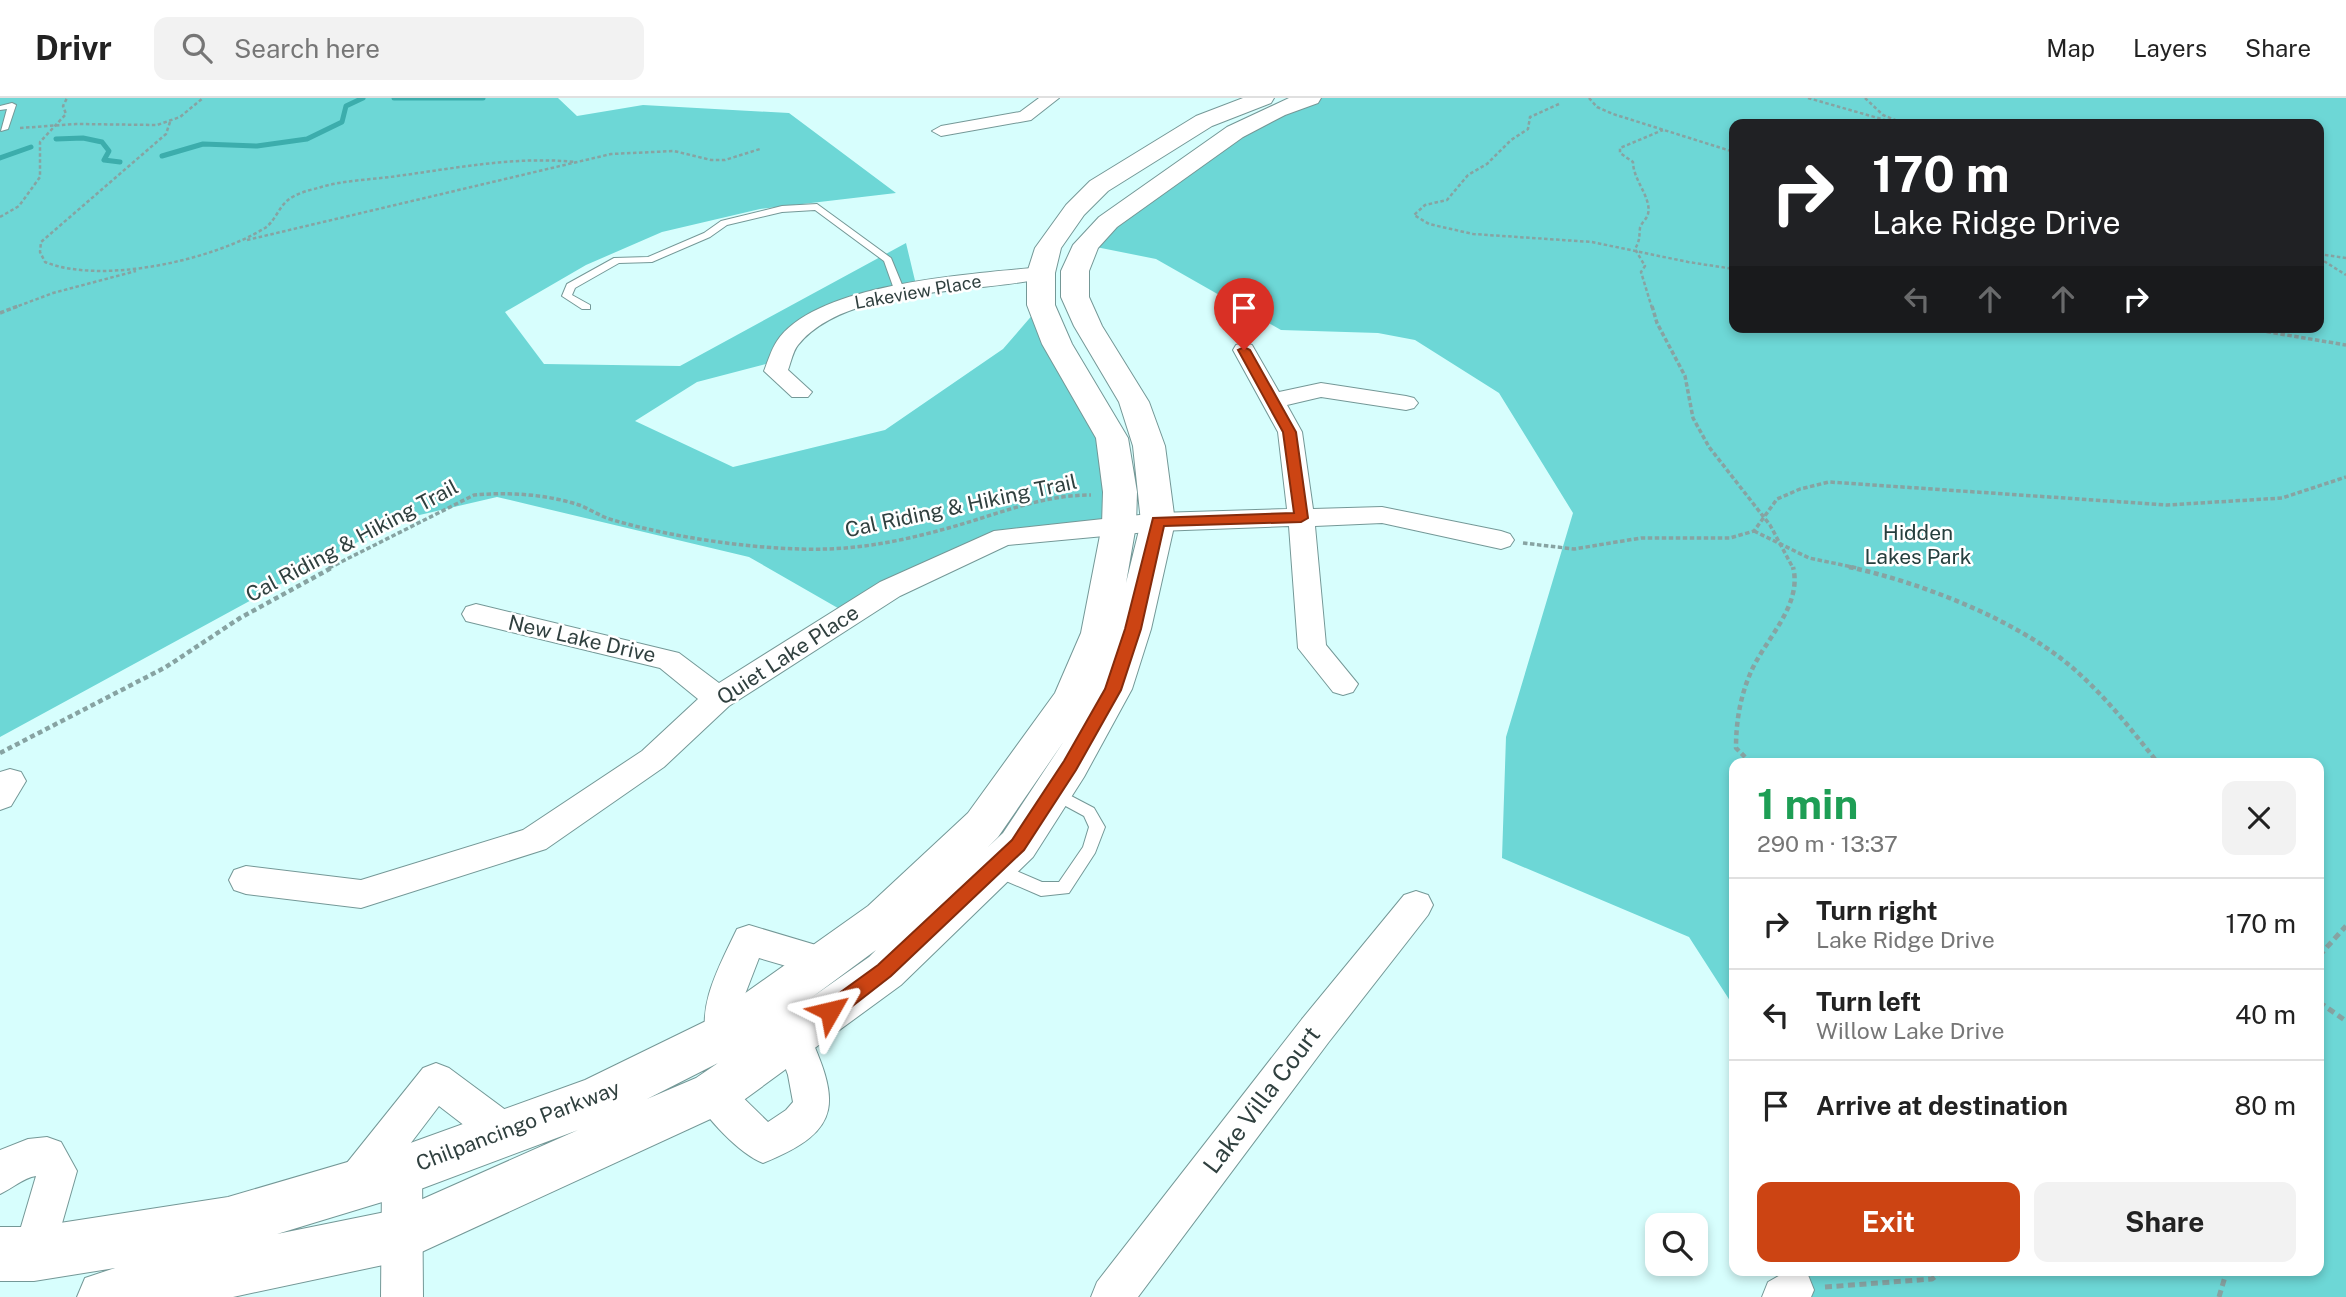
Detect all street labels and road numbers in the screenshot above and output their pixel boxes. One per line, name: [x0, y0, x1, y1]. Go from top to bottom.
street label: Lakeview Place: [853, 270, 983, 313]
street label: Cal Riding & Hiking Trail: [843, 469, 1079, 542]
street label: Cal Riding & Hiking Trail: [241, 474, 462, 607]
street label: Quiet Lake Place: [712, 599, 863, 710]
street label: New Lake Drive: [506, 609, 658, 668]
street label: Lake Villa Court: [1197, 1021, 1325, 1178]
street label: Chilpancingo Parkway: [412, 1075, 623, 1176]

